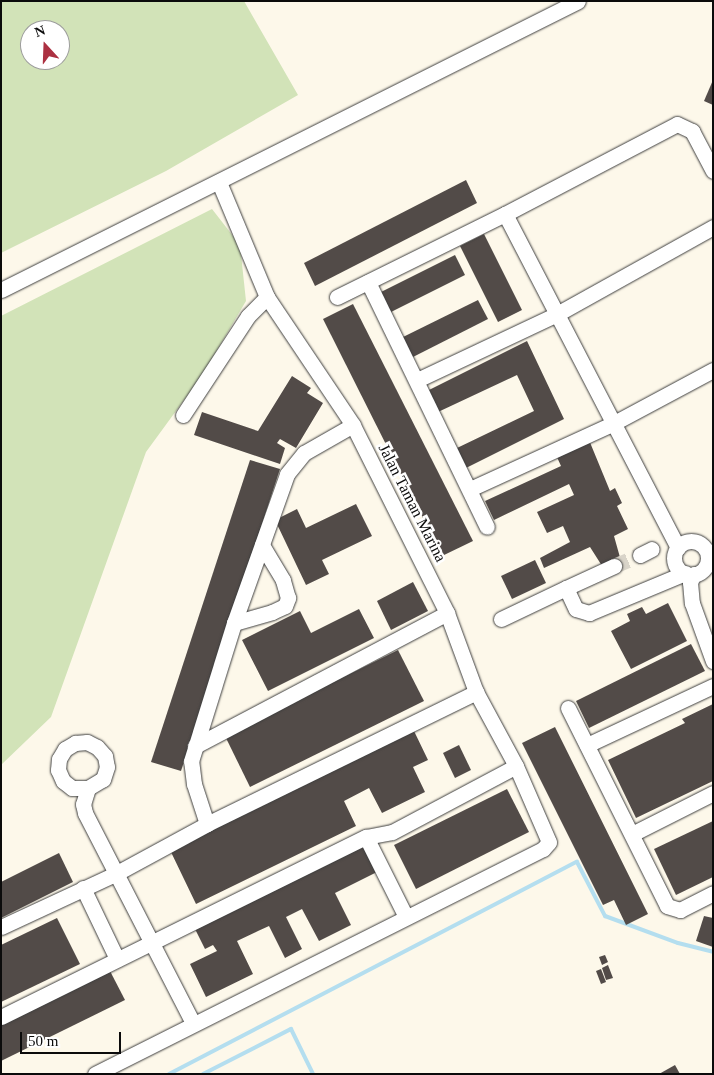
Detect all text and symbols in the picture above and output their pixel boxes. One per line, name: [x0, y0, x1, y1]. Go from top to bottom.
north arrow: [20, 20, 70, 70]
text: N: [33, 23, 47, 40]
street label: Jalan Taman Marina: [374, 441, 450, 565]
scale bar: [22, 1022, 124, 1054]
text: 50 m: [28, 1033, 58, 1049]

